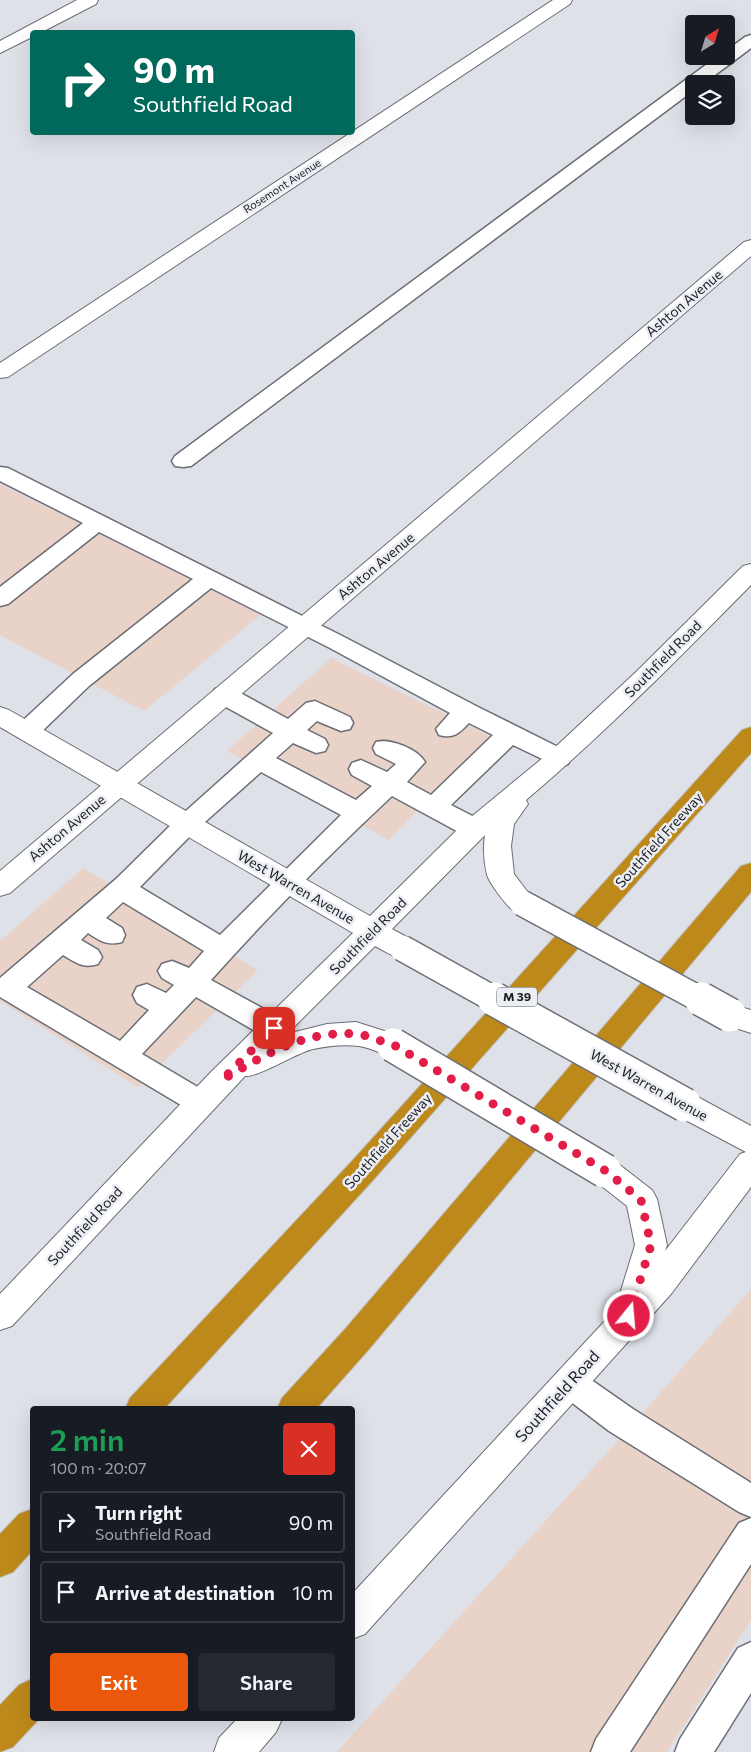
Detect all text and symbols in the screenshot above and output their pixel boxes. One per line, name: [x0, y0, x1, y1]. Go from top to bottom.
north arrow: [685, 15, 735, 65]
map controls: [685, 15, 735, 125]
text: 90 m: [133, 47, 215, 90]
icon: right: [50, 50, 115, 115]
button: layers: [685, 75, 735, 125]
text: Southfield Road: [133, 90, 293, 117]
street label: Rosemont Avenue: [240, 156, 323, 216]
street label: Ashton Avenue: [642, 265, 726, 340]
street label: Ashton Avenue: [334, 528, 418, 603]
street label: Southfield Road: [621, 617, 705, 701]
street label: Southfield Freeway: [611, 789, 706, 891]
street label: Ashton Avenue: [25, 790, 109, 865]
street label: West Warren Avenue: [235, 846, 358, 927]
street label: Southfield Road: [326, 894, 410, 978]
road number: M 39: [497, 988, 537, 1006]
pin: [253, 1007, 295, 1049]
icon: arrive: [260, 1014, 288, 1042]
street label: West Warren Avenue: [587, 1045, 711, 1124]
street label: Southfield Freeway: [340, 1090, 435, 1192]
street label: Southfield Road: [44, 1183, 126, 1269]
position arrow: [602, 1289, 654, 1341]
street label: Southfield Road: [511, 1346, 603, 1445]
text: 2 min: [50, 1420, 124, 1457]
button: close: [283, 1423, 335, 1475]
text: 100 m · 20:07: [50, 1458, 147, 1477]
text: Turn right: [95, 1501, 182, 1524]
icon: right: [52, 1508, 80, 1536]
text: 90 m: [289, 1511, 333, 1534]
text: Southfield Road: [95, 1524, 211, 1543]
icon: arrive: [52, 1578, 80, 1606]
text: Arrive at destination: [95, 1581, 275, 1604]
text: 10 m: [292, 1581, 333, 1604]
button: Exit: [50, 1653, 188, 1711]
button: Share: [198, 1653, 335, 1711]

